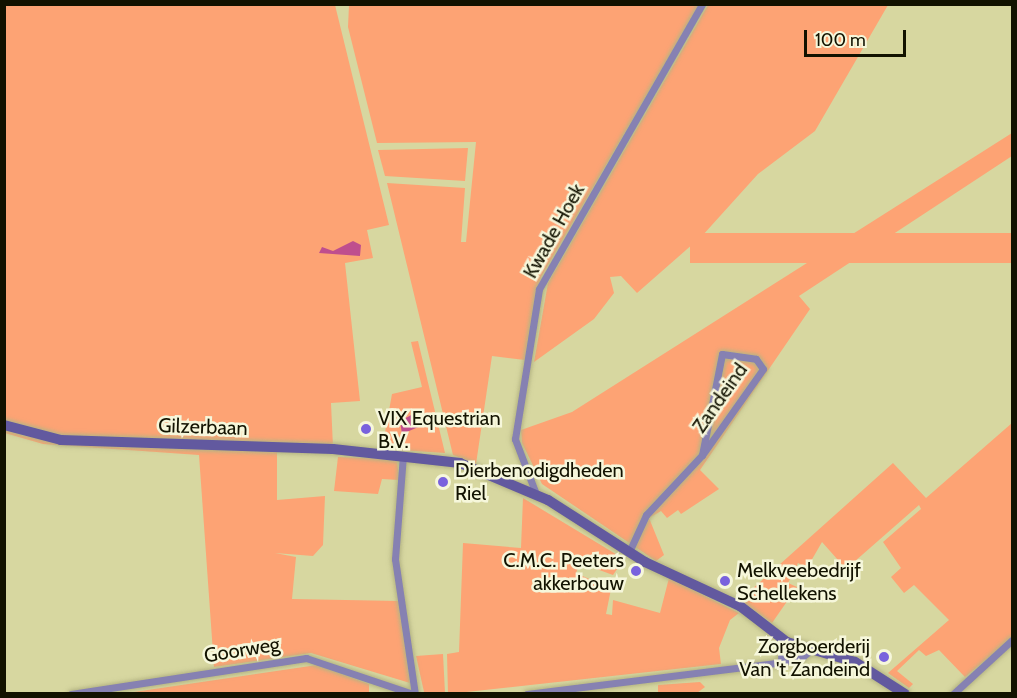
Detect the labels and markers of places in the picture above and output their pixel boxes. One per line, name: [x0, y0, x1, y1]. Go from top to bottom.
place label: VIX Equestrian B.V.: [378, 406, 501, 453]
marker: VIX Equestrian B.V.: [359, 422, 373, 436]
place label: Dierbenodigdheden Riel: [455, 458, 624, 505]
marker: Dierbenodigdheden Riel: [436, 475, 450, 489]
place label: C.M.C. Peeters akkerbouw: [503, 548, 624, 595]
place label: Melkveebedrijf Schellekens: [737, 558, 861, 605]
marker: C.M.C. Peeters akkerbouw: [629, 564, 643, 578]
marker: Melkveebedrijf Schellekens: [718, 574, 732, 588]
place label: Zorgboerderij Van 't Zandeind: [739, 634, 870, 681]
marker: Zorgboerderij Van 't Zandeind: [875, 648, 893, 666]

